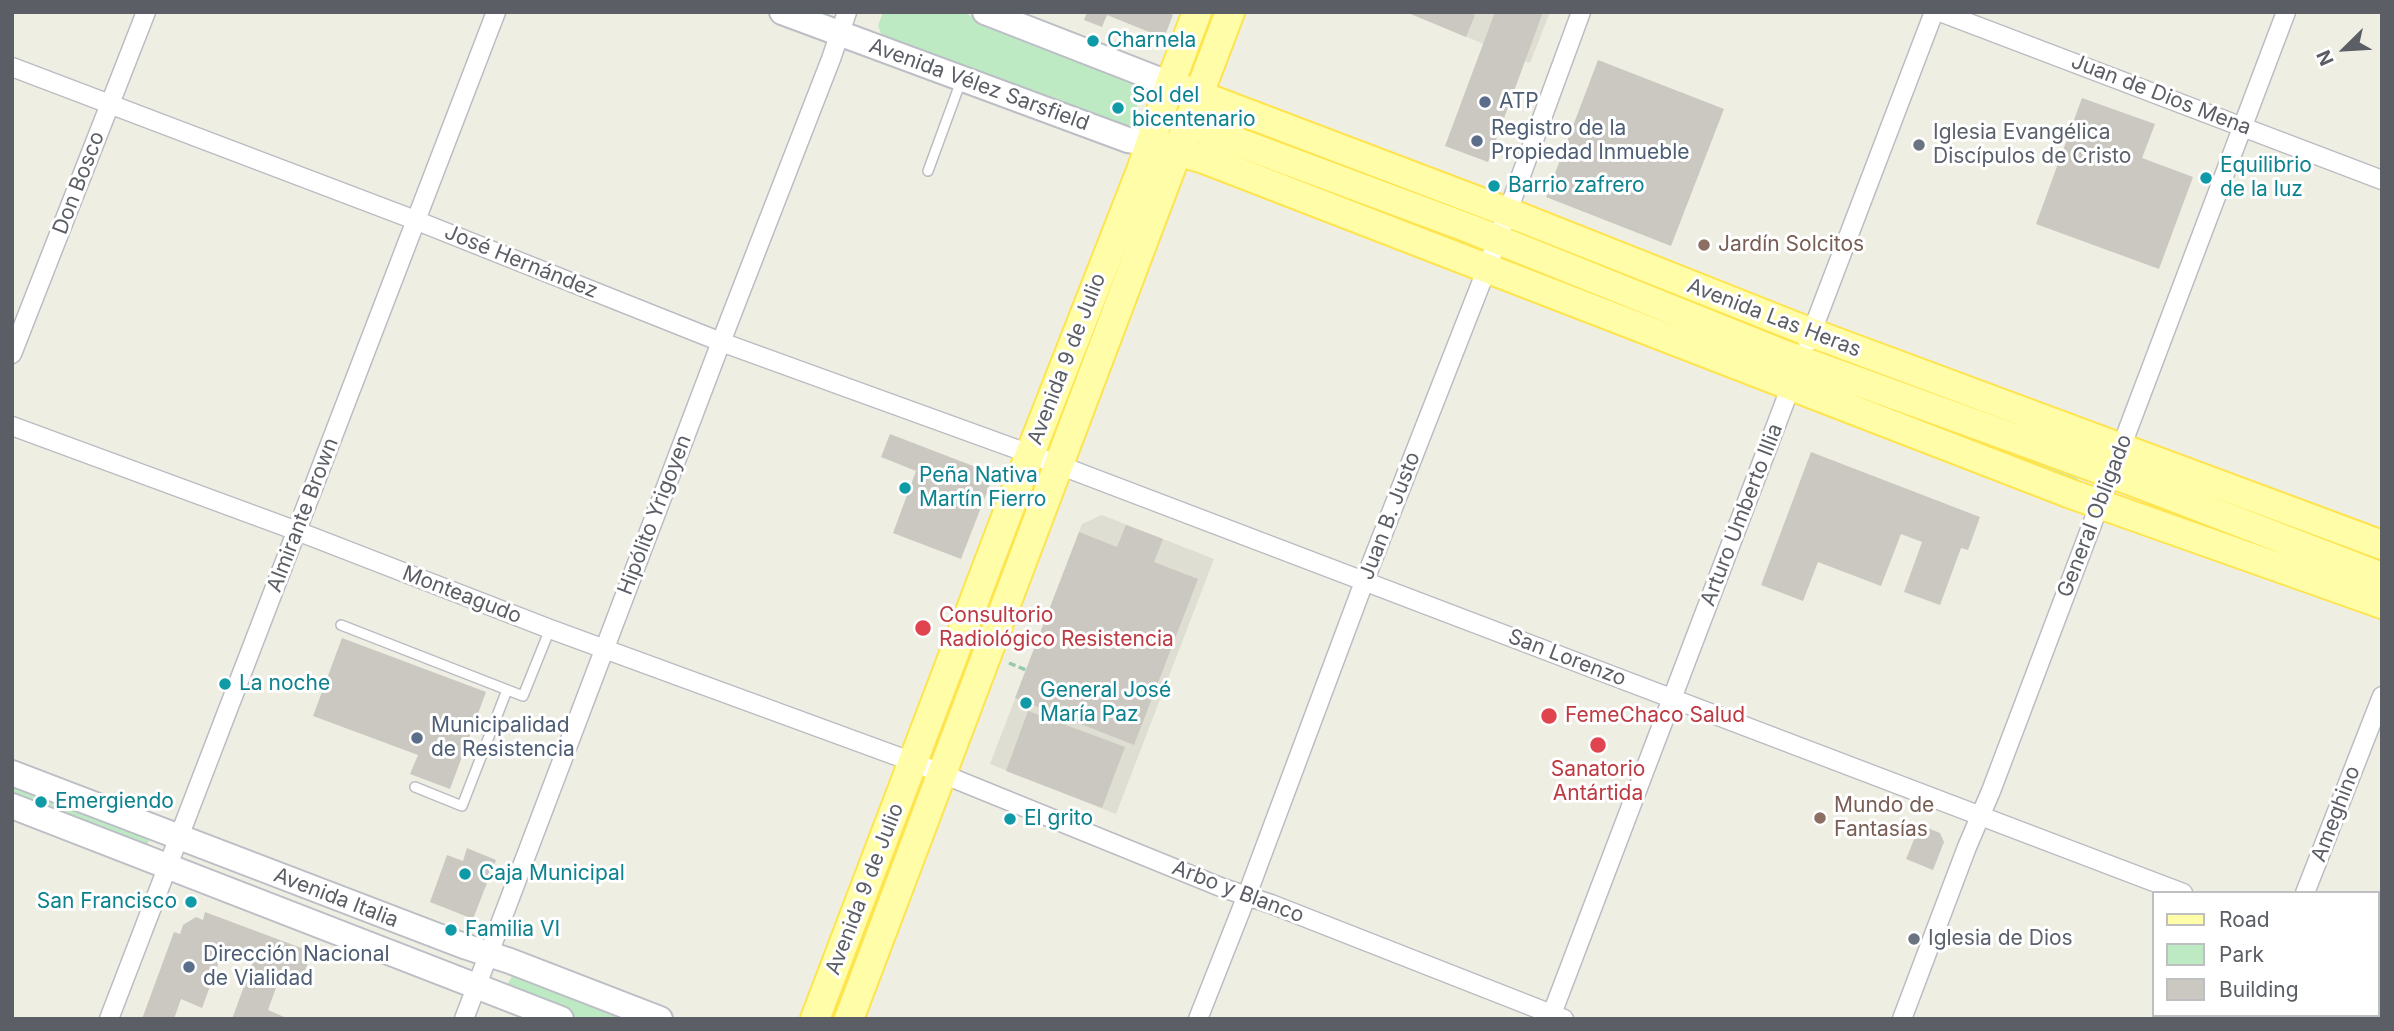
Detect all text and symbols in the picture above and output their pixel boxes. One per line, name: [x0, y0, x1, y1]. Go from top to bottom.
north arrow: [2310, 14, 2380, 84]
place label: Charnela: [1107, 28, 1196, 54]
street label: Avenida Vélez Sarsfield: [866, 33, 1092, 137]
marker: Charnela: [1085, 33, 1101, 49]
text: N: [2312, 46, 2339, 69]
street label: Juan de Dios Mena: [2067, 49, 2255, 141]
place label: Sol del bicentenario: [1132, 83, 1256, 133]
place label: ATP: [1499, 89, 1539, 115]
marker: ATP: [1477, 94, 1493, 110]
marker: Sol del bicentenario: [1110, 100, 1126, 116]
place label: Registro de la Propiedad Inmueble: [1491, 116, 1689, 166]
place label: Iglesia Evangélica Discípulos de Cristo: [1933, 120, 2131, 170]
street label: Don Bosco: [48, 128, 110, 238]
marker: Registro de la Propiedad Inmueble: [1469, 133, 1485, 149]
marker: Iglesia Evangélica Discípulos de Cristo: [1911, 137, 1927, 153]
place label: Equilibrio de la luz: [2220, 153, 2312, 203]
marker: Equilibrio de la luz: [2198, 170, 2214, 186]
place label: Barrio zafrero: [1508, 173, 1645, 199]
marker: Barrio zafrero: [1486, 178, 1502, 194]
street label: José Hernández: [441, 220, 601, 304]
place label: Jardín Solcitos: [1718, 232, 1864, 258]
marker: Jardín Solcitos: [1696, 237, 1712, 253]
street label: Avenida 9 de Julio: [1023, 270, 1111, 448]
street label: Avenida Las Heras: [1684, 273, 1864, 363]
street label: Arturo Umberto Illia: [1696, 420, 1788, 610]
street label: Hipólito Yrigoyen: [613, 431, 697, 599]
street label: General Obligado: [2052, 431, 2138, 601]
street label: Almirante Brown: [262, 434, 344, 596]
street label: Juan B. Justo: [1354, 448, 1426, 584]
place label: Peña Nativa Martín Fierro: [919, 463, 1046, 513]
marker: Peña Nativa Martín Fierro: [897, 480, 913, 496]
street label: Monteagudo: [399, 561, 525, 629]
place label: Consultorio Radiológico Resistencia: [939, 603, 1174, 653]
marker: Consultorio Radiológico Resistencia: [913, 618, 933, 638]
street label: San Lorenzo: [1505, 624, 1629, 692]
place label: La noche: [239, 671, 330, 697]
marker: La noche: [217, 676, 233, 692]
place label: General José María Paz: [1040, 678, 1171, 728]
marker: General José María Paz: [1018, 695, 1034, 711]
place label: FemeChaco Salud: [1565, 703, 1745, 729]
marker: FemeChaco Salud: [1539, 706, 1559, 726]
place label: Municipalidad de Resistencia: [431, 713, 575, 763]
marker: Municipalidad de Resistencia: [409, 730, 425, 746]
marker: Sanatorio Antártida: [1588, 735, 1608, 755]
place label: Sanatorio Antártida: [1551, 757, 1645, 807]
street label: Ameghino: [2306, 763, 2366, 865]
place label: Emergiendo: [55, 789, 174, 815]
place label: Mundo de Fantasías: [1834, 793, 1934, 843]
marker: Emergiendo: [33, 794, 49, 810]
street label: Avenida 9 de Julio: [821, 800, 909, 978]
place label: El grito: [1024, 806, 1093, 832]
marker: Mundo de Fantasías: [1812, 810, 1828, 826]
marker: El grito: [1002, 811, 1018, 827]
street label: Arbo y Blanco: [1168, 855, 1308, 929]
place label: Caja Municipal: [479, 861, 625, 887]
street label: Avenida Italia: [270, 863, 402, 933]
marker: Caja Municipal: [457, 866, 473, 882]
place label: San Francisco: [37, 889, 177, 915]
legend: [2152, 891, 2380, 1017]
marker: San Francisco: [183, 894, 199, 910]
text: Road: [2219, 907, 2270, 932]
place label: Familia VI: [465, 917, 560, 943]
marker: Familia VI: [443, 922, 459, 938]
place label: Iglesia de Dios: [1928, 926, 2073, 952]
marker: Iglesia de Dios: [1906, 931, 1922, 947]
place label: Dirección Nacional de Vialidad: [203, 942, 390, 992]
text: Park: [2219, 942, 2264, 967]
marker: Dirección Nacional de Vialidad: [181, 959, 197, 975]
text: Building: [2219, 977, 2299, 1002]

